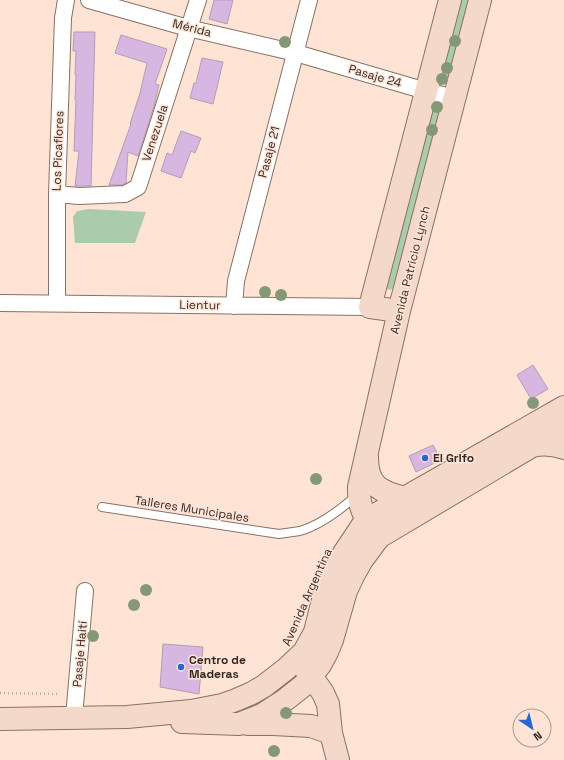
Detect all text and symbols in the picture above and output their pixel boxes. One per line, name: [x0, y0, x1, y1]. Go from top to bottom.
street label: Mérida: [171, 15, 213, 41]
street label: Pasaje 24: [347, 61, 404, 91]
street label: Venezuela: [138, 102, 172, 163]
street label: Los Picaflores: [49, 111, 67, 191]
street label: Pasaje 21: [254, 125, 284, 179]
street label: Avenida Patricio Lynch: [386, 204, 434, 336]
street label: Lientur: [179, 297, 221, 313]
place label: El Grifo: [433, 450, 474, 466]
marker: El Grifo: [420, 453, 430, 463]
street label: Talleres Municipales: [134, 492, 250, 526]
street label: Avenida Argentina: [278, 546, 336, 648]
street label: Pasaje Haití: [69, 620, 91, 688]
place label: Centro de Maderas: [189, 652, 246, 682]
marker: Centro de Maderas: [176, 662, 186, 672]
north arrow: [512, 708, 552, 748]
text: N: [531, 728, 545, 744]

